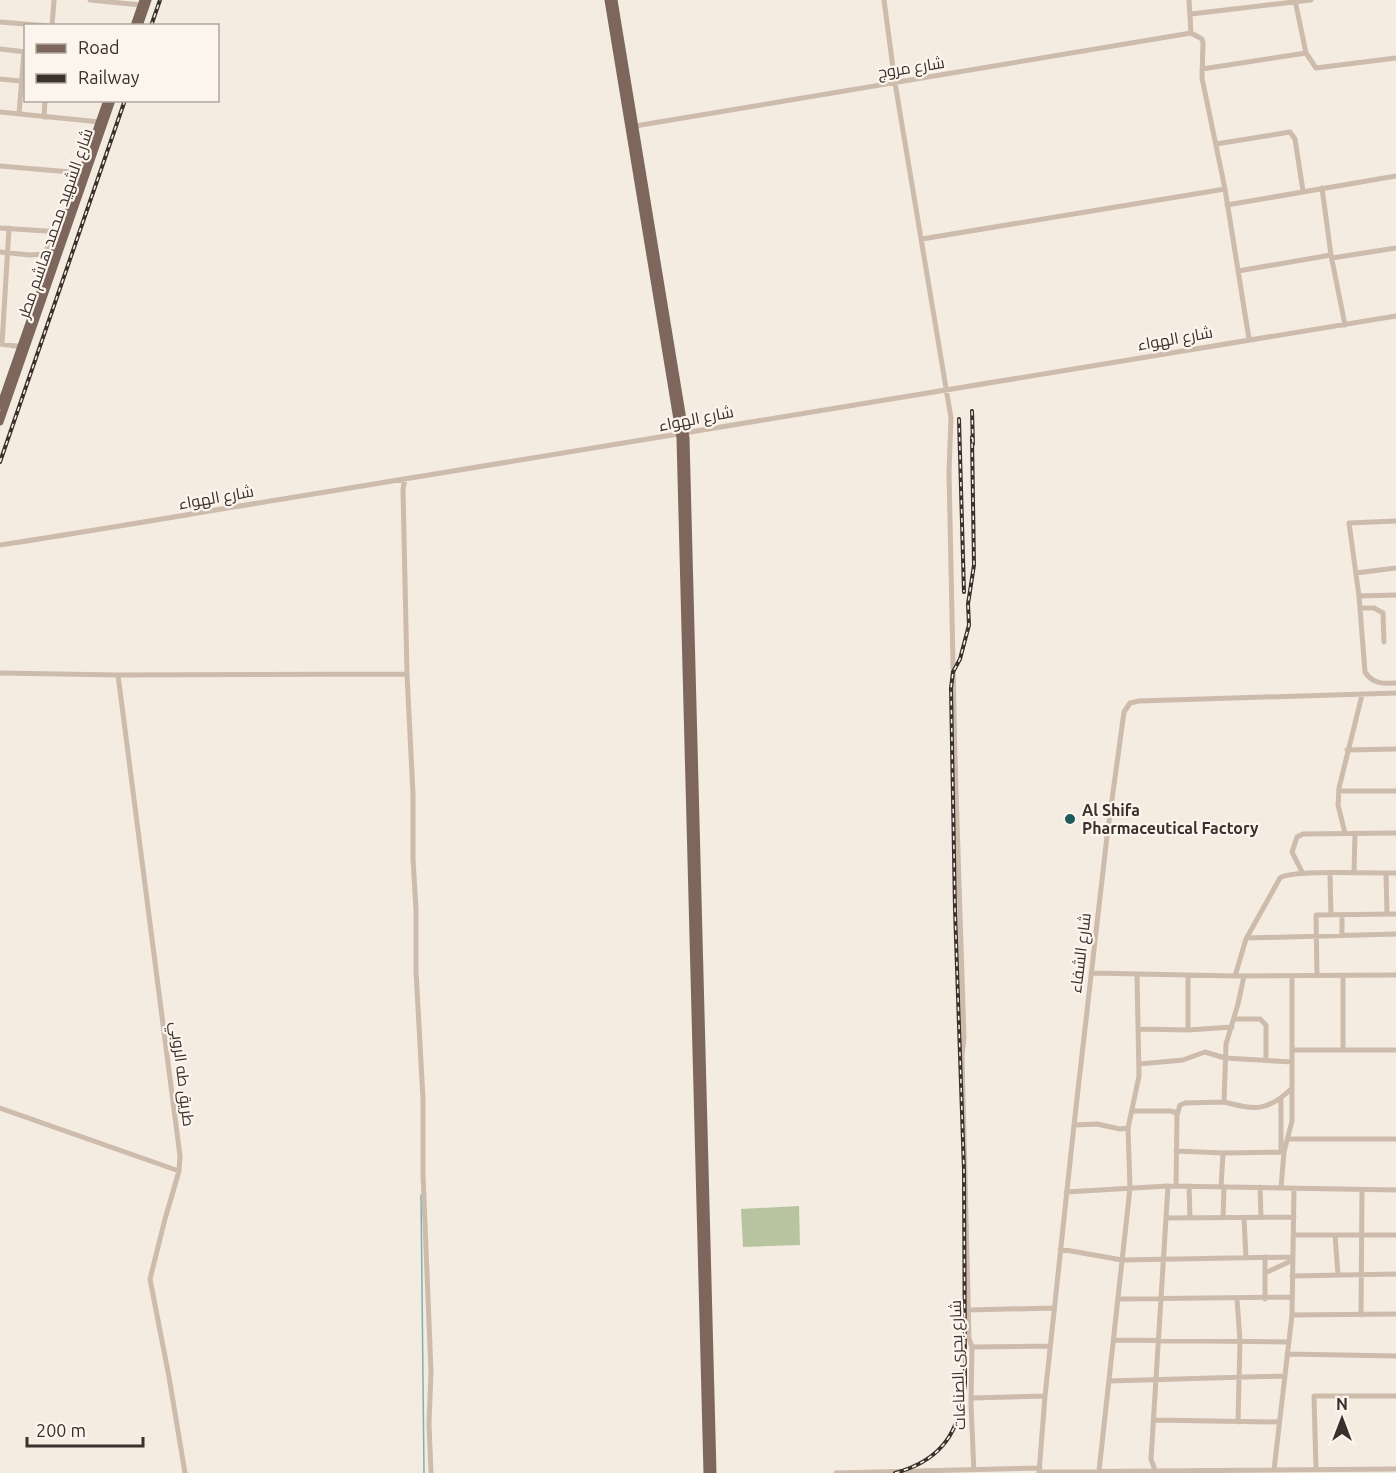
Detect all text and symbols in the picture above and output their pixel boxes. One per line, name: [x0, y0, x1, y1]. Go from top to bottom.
legend: [24, 24, 219, 102]
text: Road: [78, 37, 120, 57]
street label: شارع مروج: [876, 53, 946, 84]
text: Railway: [78, 67, 140, 87]
street label: شارع الشهيد محمد هاشم مطر: [14, 126, 99, 322]
street label: شارع الهواء: [1136, 323, 1215, 356]
street label: شارع الهواء: [657, 402, 736, 437]
street label: شارع الهواء: [177, 482, 256, 515]
place label: Al Shifa Pharmaceutical Factory: [1082, 801, 1259, 837]
marker: Al Shifa Pharmaceutical Factory: [1063, 812, 1077, 826]
street label: شارع الشفاء: [1066, 912, 1097, 995]
street label: طريق طه الروبي: [163, 1020, 198, 1128]
street label: شارع بحرى الصناعات: [946, 1300, 971, 1430]
north arrow: [1312, 1389, 1372, 1449]
text: N: [1336, 1395, 1348, 1413]
scale bar: [27, 1410, 142, 1448]
text: 200 m: [36, 1420, 86, 1440]

